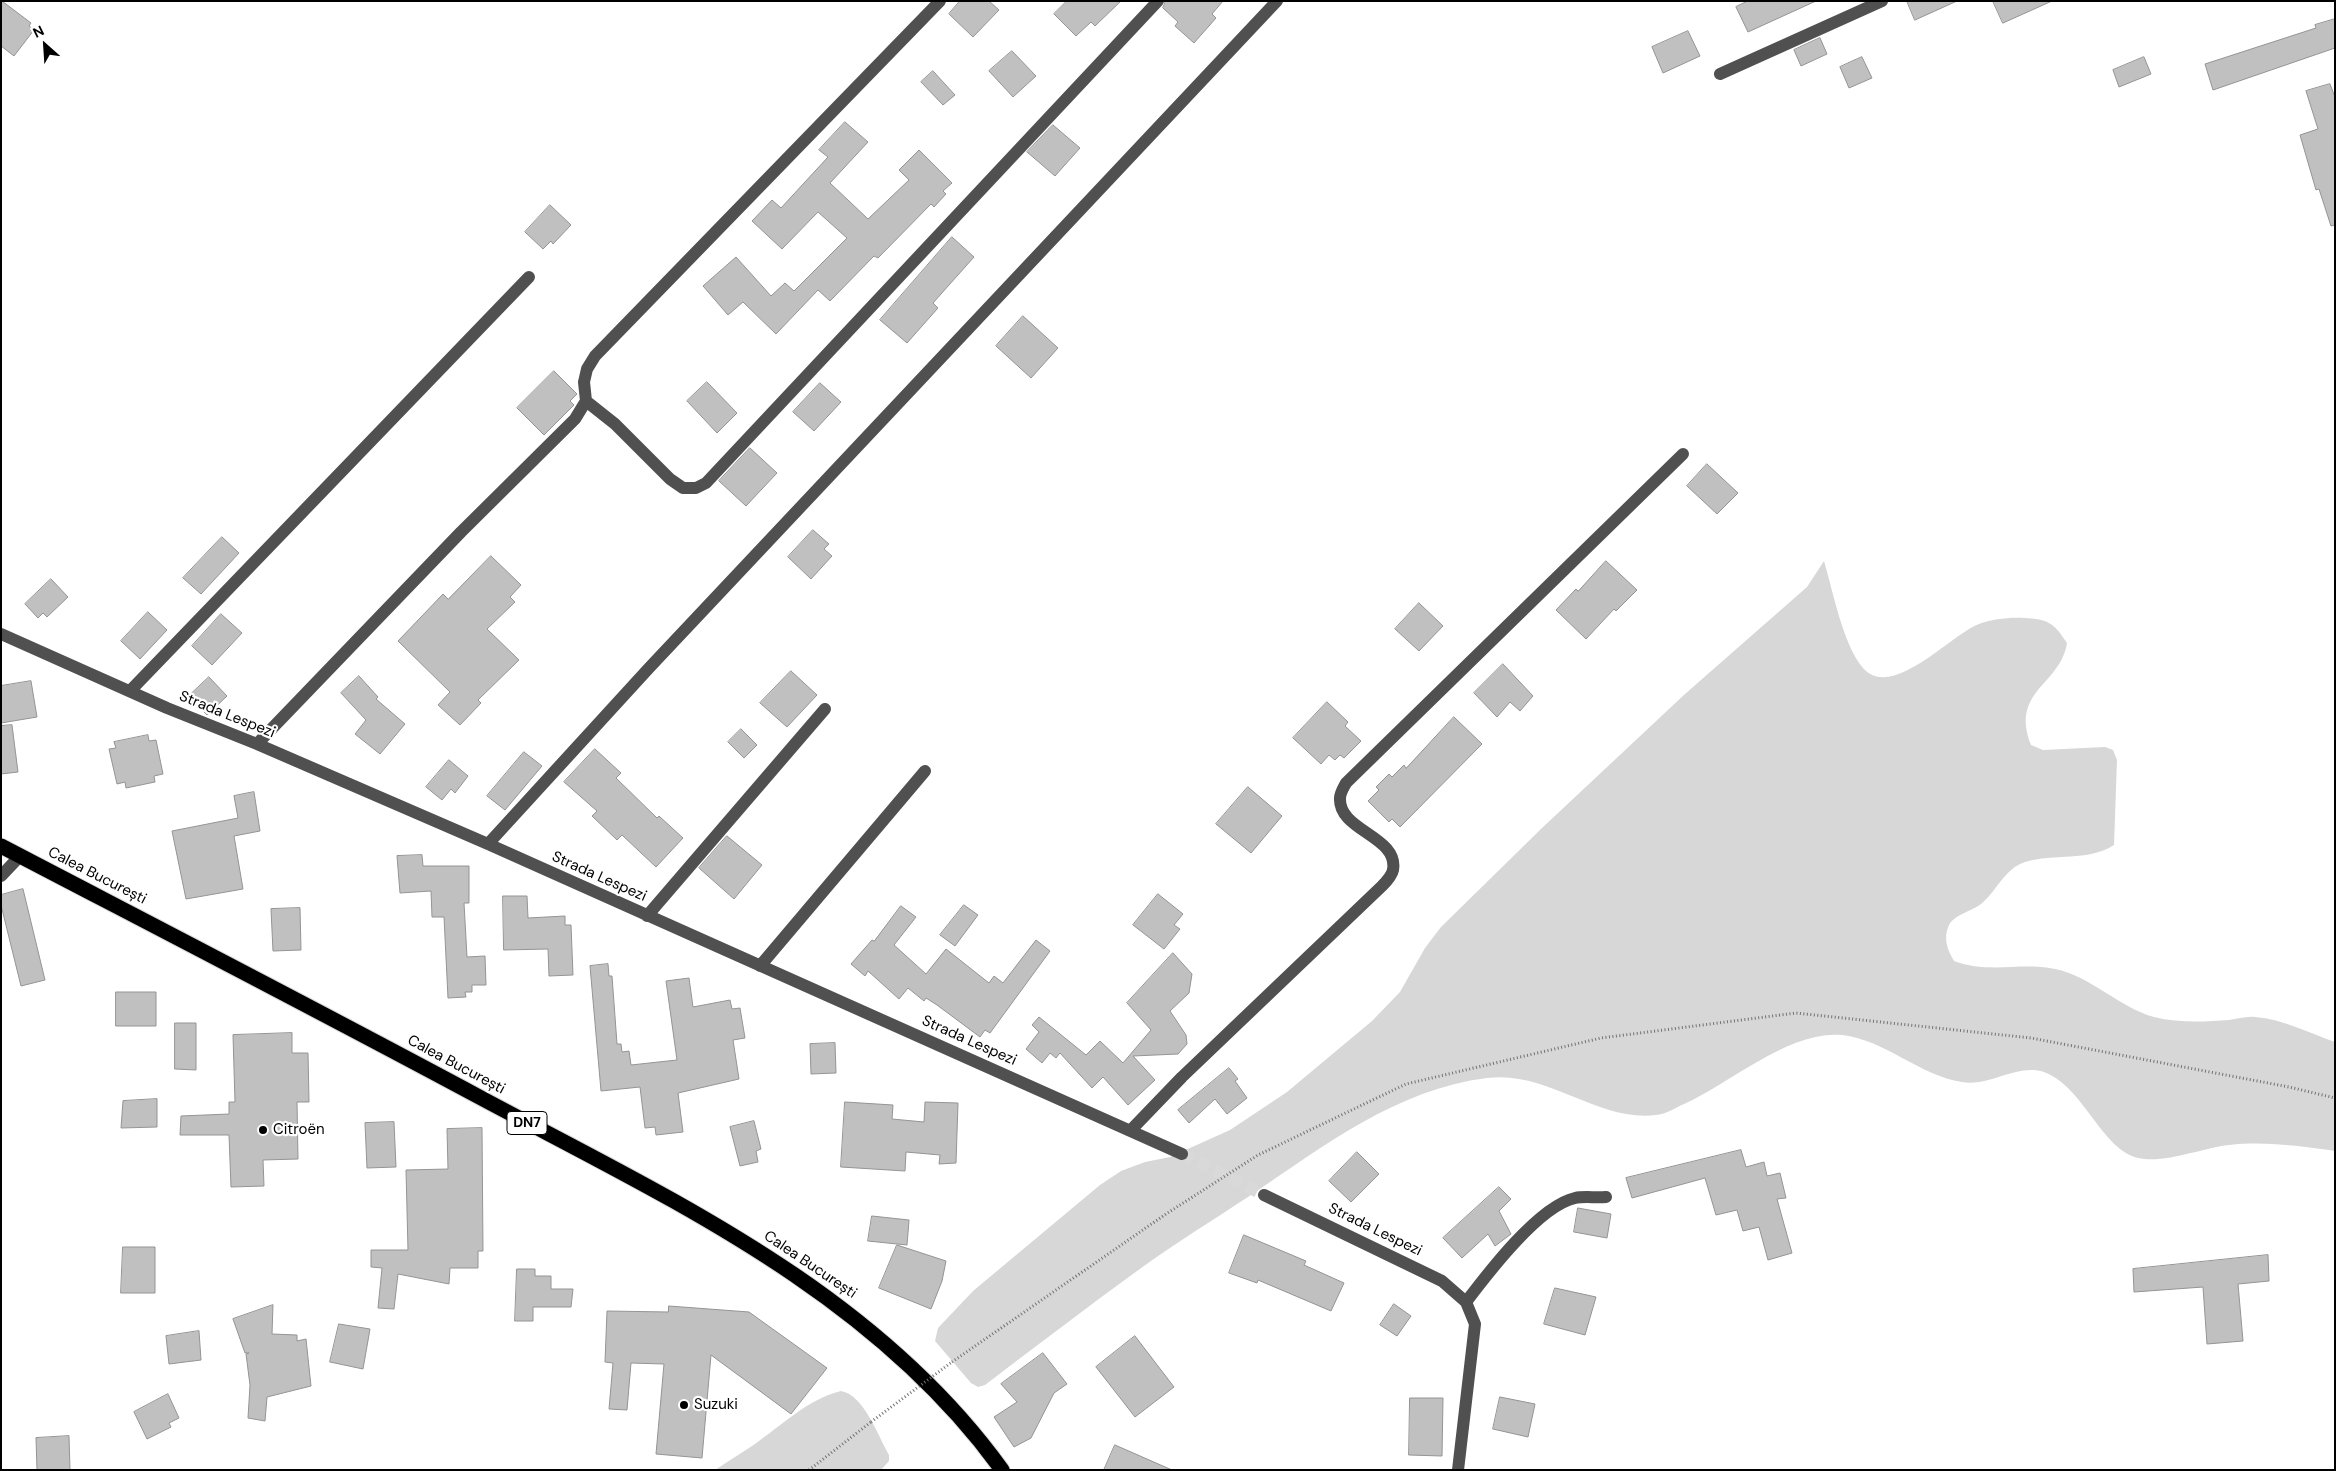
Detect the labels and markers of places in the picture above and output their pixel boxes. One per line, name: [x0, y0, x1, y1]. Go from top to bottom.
place label: Citroën: [273, 1121, 325, 1139]
marker: Citroën: [257, 1124, 269, 1136]
place label: Suzuki: [694, 1396, 738, 1414]
marker: Suzuki: [678, 1399, 690, 1411]

